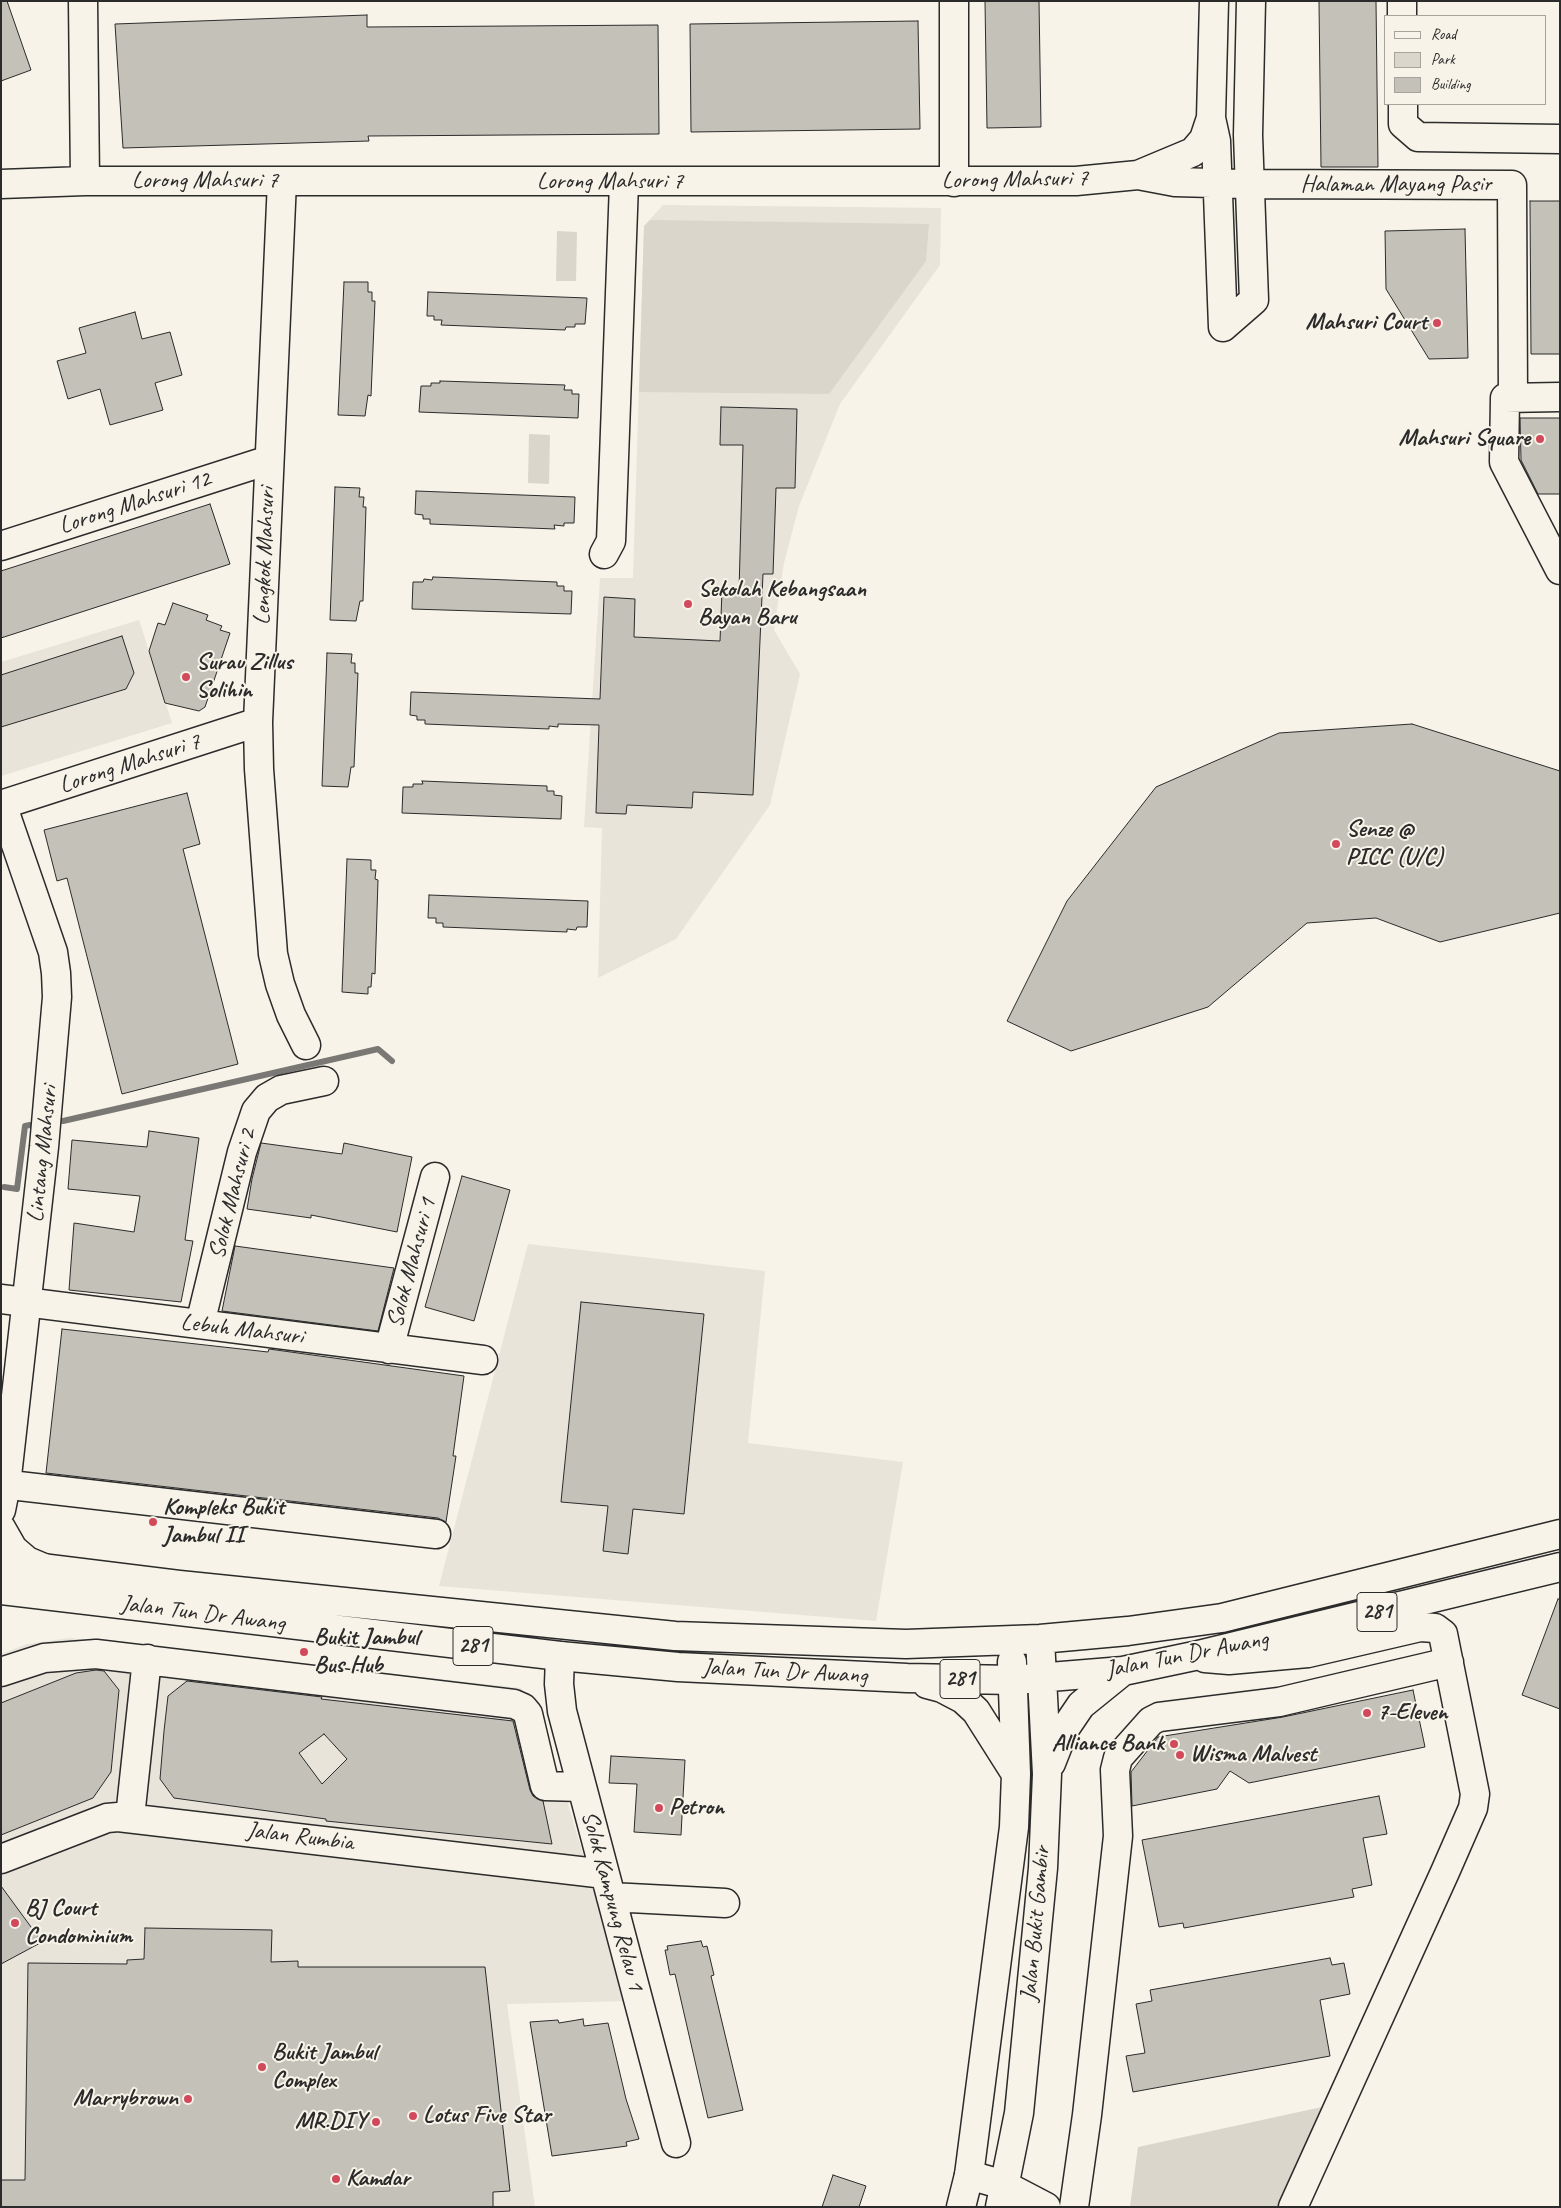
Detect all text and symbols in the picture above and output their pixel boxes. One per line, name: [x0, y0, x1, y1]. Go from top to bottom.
legend: [1384, 15, 1546, 105]
text: Road: [1431, 25, 1456, 44]
text: Park: [1431, 50, 1455, 69]
text: Building: [1431, 75, 1470, 94]
street label: Lorong Mahsuri 7: [941, 164, 1089, 196]
street label: Lorong Mahsuri 7: [132, 167, 278, 195]
street label: Lorong Mahsuri 7: [537, 168, 683, 196]
street label: Halaman Mayang Pasir: [1300, 171, 1492, 199]
place label: Mahsuri Court: [1305, 309, 1427, 337]
marker: Mahsuri Court: [1431, 317, 1443, 329]
place label: Mahsuri Square: [1398, 425, 1530, 453]
marker: Mahsuri Square: [1534, 433, 1546, 445]
street label: Lorong Mahsuri 12: [56, 465, 214, 541]
street label: Lengkok Mahsuri: [248, 486, 282, 626]
place label: Sekolah Kebangsaan Bayan Baru: [698, 576, 866, 632]
marker: Sekolah Kebangsaan Bayan Baru: [682, 598, 694, 610]
place label: Surau Zillus Solihin: [196, 649, 293, 705]
marker: Surau Zillus Solihin: [180, 671, 192, 683]
street label: Lorong Mahsuri 7: [56, 728, 204, 800]
place label: Senze @ PICC (U/C): [1346, 816, 1443, 872]
marker: Senze @ PICC (U/C): [1330, 838, 1342, 850]
street label: Lintang Mahsuri: [21, 1084, 65, 1224]
street label: Solok Mahsuri 2: [203, 1126, 263, 1262]
street label: Solok Mahsuri 1: [381, 1195, 443, 1331]
street label: Lebuh Mahsuri: [179, 1308, 305, 1352]
place label: Kompleks Bukit Jambul II: [163, 1494, 284, 1550]
marker: Kompleks Bukit Jambul II: [147, 1516, 159, 1528]
street label: Jalan Tun Dr Awang: [119, 1590, 287, 1638]
road number: 281: [1357, 1592, 1397, 1631]
place label: Bukit Jambul Bus Hub: [314, 1624, 419, 1680]
street label: Jalan Tun Dr Awang: [1103, 1625, 1271, 1685]
road number: 281: [453, 1626, 493, 1665]
marker: Bukit Jambul Bus Hub: [298, 1646, 310, 1658]
street label: Jalan Tun Dr Awang: [702, 1653, 868, 1691]
road number: 281: [940, 1660, 980, 1698]
place label: 7-Eleven: [1377, 1699, 1448, 1727]
marker: 7-Eleven: [1361, 1707, 1373, 1719]
place label: Alliance Bank: [1052, 1730, 1164, 1758]
marker: Alliance Bank: [1168, 1738, 1180, 1750]
place label: Wisma Malvest: [1190, 1741, 1316, 1769]
marker: Wisma Malvest: [1174, 1749, 1186, 1761]
place label: Petron: [669, 1794, 724, 1822]
marker: Petron: [653, 1802, 665, 1814]
street label: Solok Kampung Relau 1: [574, 1808, 650, 1994]
street label: Jalan Rumbia: [245, 1816, 355, 1858]
street label: Jalan Bukit Gambir: [1015, 1845, 1057, 2003]
place label: BJ Court Condominium: [25, 1895, 132, 1951]
marker: BJ Court Condominium: [9, 1917, 21, 1929]
place label: Bukit Jambul Complex: [272, 2039, 377, 2095]
marker: Bukit Jambul Complex: [256, 2061, 268, 2073]
place label: Marrybrown: [73, 2085, 178, 2113]
marker: Marrybrown: [182, 2093, 194, 2105]
place label: Lotus Five Star: [423, 2102, 551, 2130]
place label: MR.DIY: [295, 2108, 366, 2136]
marker: Lotus Five Star: [407, 2110, 419, 2122]
marker: MR.DIY: [370, 2116, 382, 2128]
place label: Kamdar: [346, 2165, 410, 2193]
marker: Kamdar: [330, 2173, 342, 2185]

